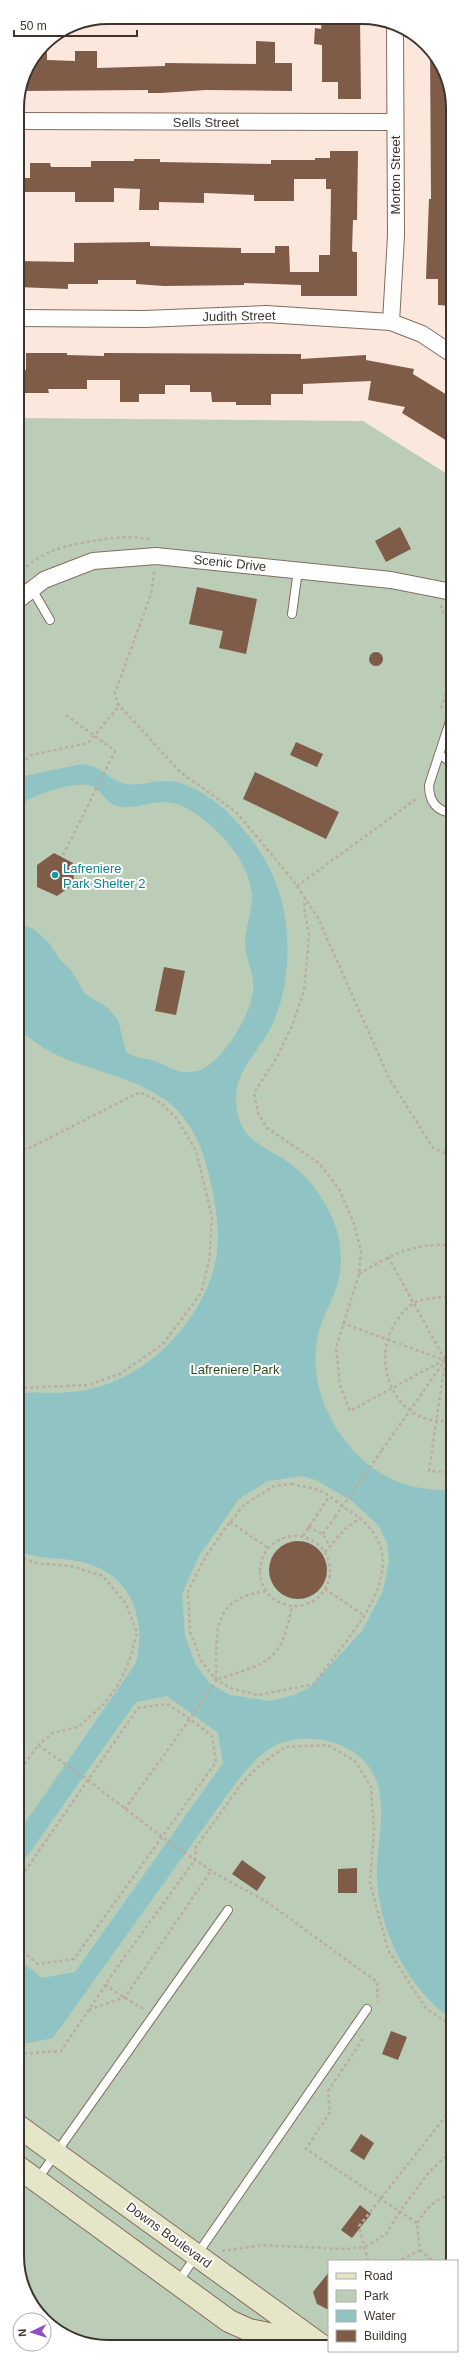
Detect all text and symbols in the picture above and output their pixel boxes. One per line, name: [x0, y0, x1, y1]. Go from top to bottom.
scale bar: [14, 12, 137, 38]
text: 50 m: [20, 19, 47, 33]
street label: Sells Street: [173, 115, 240, 130]
street label: Morton Street: [388, 135, 403, 214]
street label: Judith Street: [202, 308, 276, 324]
street label: Scenic Drive: [193, 552, 267, 574]
place label: Lafreniere Park Shelter 2: [63, 861, 145, 891]
marker: Lafreniere Park Shelter 2: [50, 870, 60, 880]
park label: Lafreniere Park: [191, 1362, 280, 1377]
street label: Downs Boulevard: [123, 2199, 215, 2271]
legend: [328, 2260, 458, 2352]
text: Road: [364, 2269, 393, 2283]
text: Park: [364, 2289, 390, 2303]
text: Water: [364, 2309, 396, 2323]
north arrow: [12, 2312, 52, 2352]
text: N: [16, 2328, 28, 2337]
text: Building: [364, 2329, 407, 2343]

